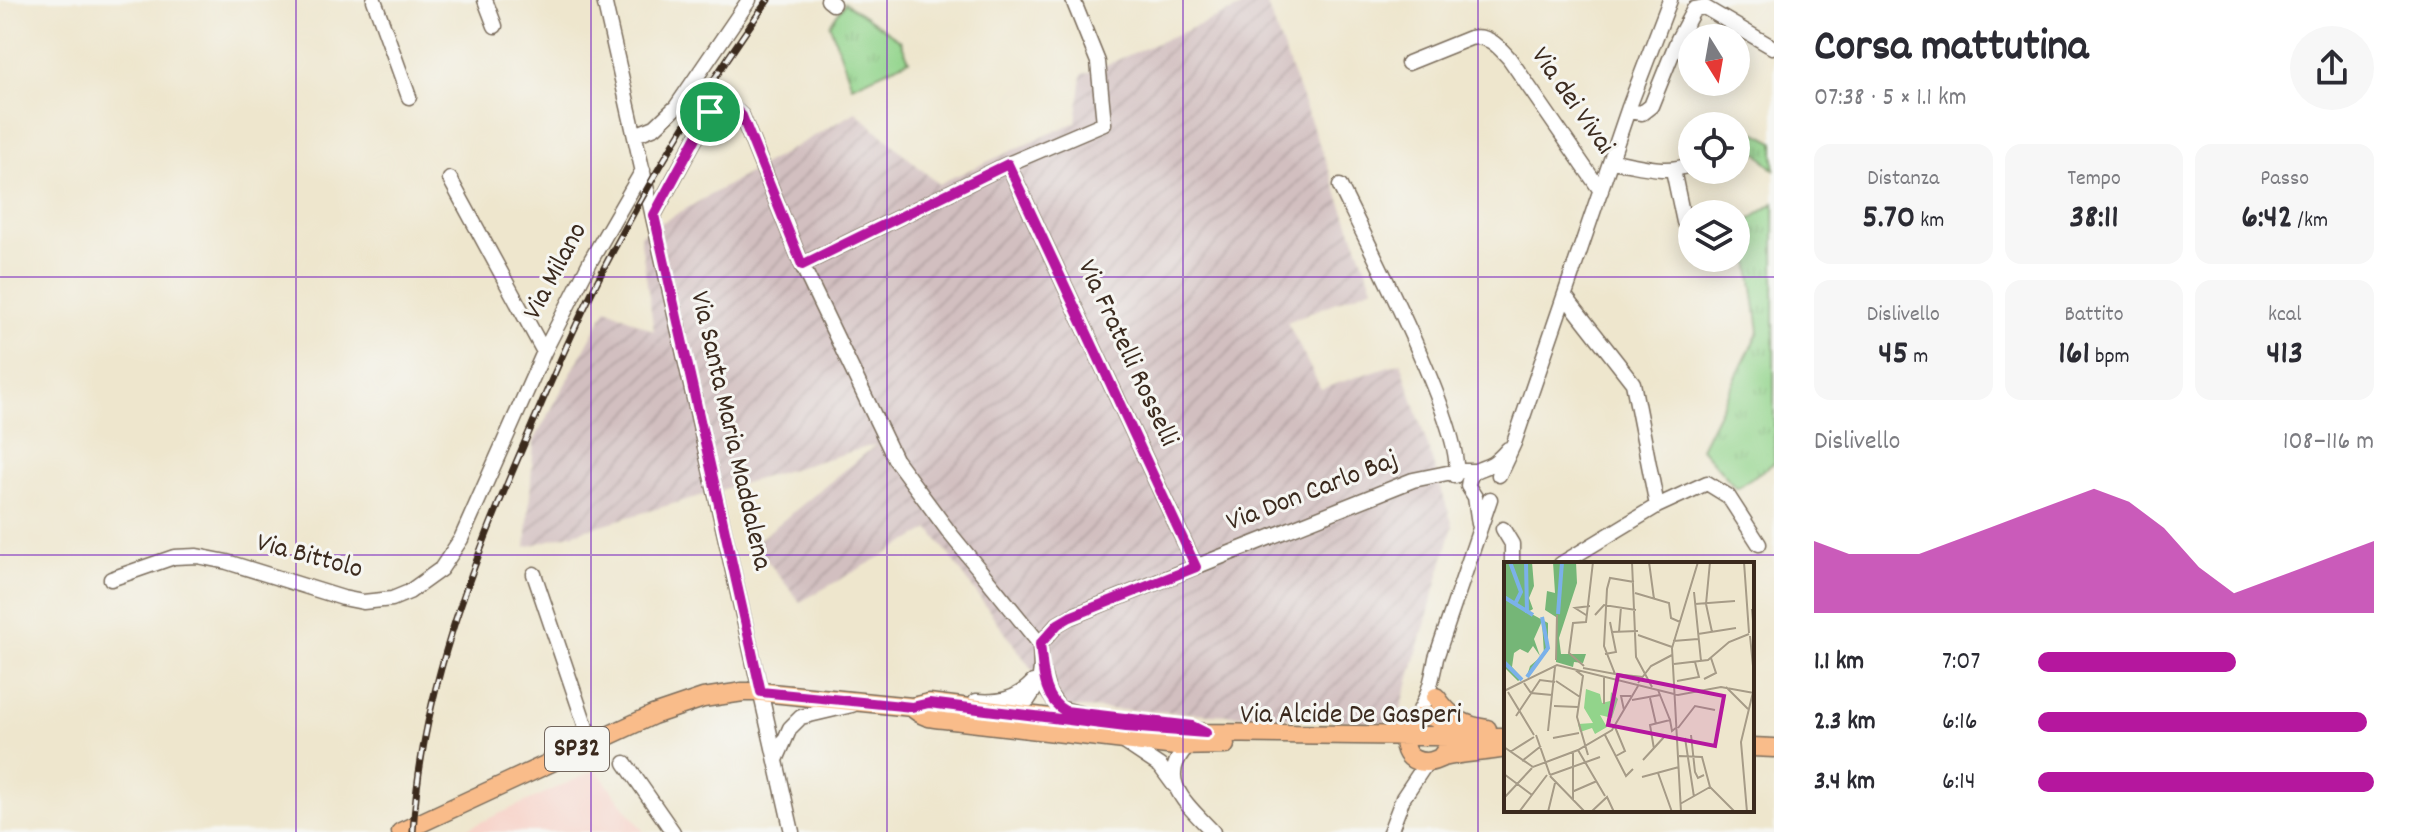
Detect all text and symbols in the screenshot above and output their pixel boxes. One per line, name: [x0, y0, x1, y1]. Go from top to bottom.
text: Corsa mattutina: [1814, 18, 2088, 81]
north arrow: [1678, 24, 1750, 96]
map controls: [1678, 24, 1750, 272]
button: share: [2290, 26, 2374, 110]
street label: Via dei Vivai: [1519, 40, 1623, 164]
pin: [676, 78, 744, 146]
text: 07:38 · 5 × 1.1 km: [1814, 80, 1967, 117]
icon: arrive: [688, 90, 732, 134]
button: locate: [1678, 112, 1750, 184]
text: Distanza: [1867, 164, 1939, 195]
text: Tempo: [2067, 164, 2121, 195]
text: Passo: [2260, 164, 2309, 195]
text: 5.70: [1862, 195, 1915, 244]
text: 38:11: [2069, 195, 2119, 244]
text: 6:42: [2241, 195, 2293, 244]
button: layers: [1678, 200, 1750, 272]
text: km: [1915, 206, 1944, 237]
text: /km: [2293, 206, 2328, 237]
street label: Via Milano: [515, 216, 599, 328]
street label: Via Fratelli Rosselli: [1065, 254, 1187, 454]
street label: Via Santa Maria Maddalena: [677, 288, 781, 575]
text: Dislivello: [1867, 300, 1940, 331]
text: Battito: [2065, 300, 2123, 331]
text: kcal: [2268, 300, 2301, 331]
text: 45: [1878, 331, 1908, 380]
text: 161: [2058, 331, 2090, 380]
text: 413: [2266, 331, 2303, 380]
text: m: [1908, 342, 1928, 373]
text: bpm: [2090, 342, 2130, 373]
text: Dislivello: [1814, 424, 1900, 461]
text: 108–116 m: [2283, 424, 2374, 461]
street label: Via Don Carlo Baj: [1221, 442, 1405, 544]
street label: Via Bittolo: [251, 525, 367, 591]
inset map: [1504, 562, 1754, 812]
text: 1.1 km: [1814, 644, 1864, 681]
text: 7:07: [1942, 644, 1980, 681]
street label: Via Alcide De Gasperi: [1240, 697, 1462, 737]
text: 2.3 km: [1814, 704, 1876, 741]
text: 6:16: [1942, 704, 1978, 741]
road number: SP32: [545, 727, 609, 771]
text: 3.4 km: [1814, 764, 1875, 801]
text: 6:14: [1942, 764, 1976, 801]

